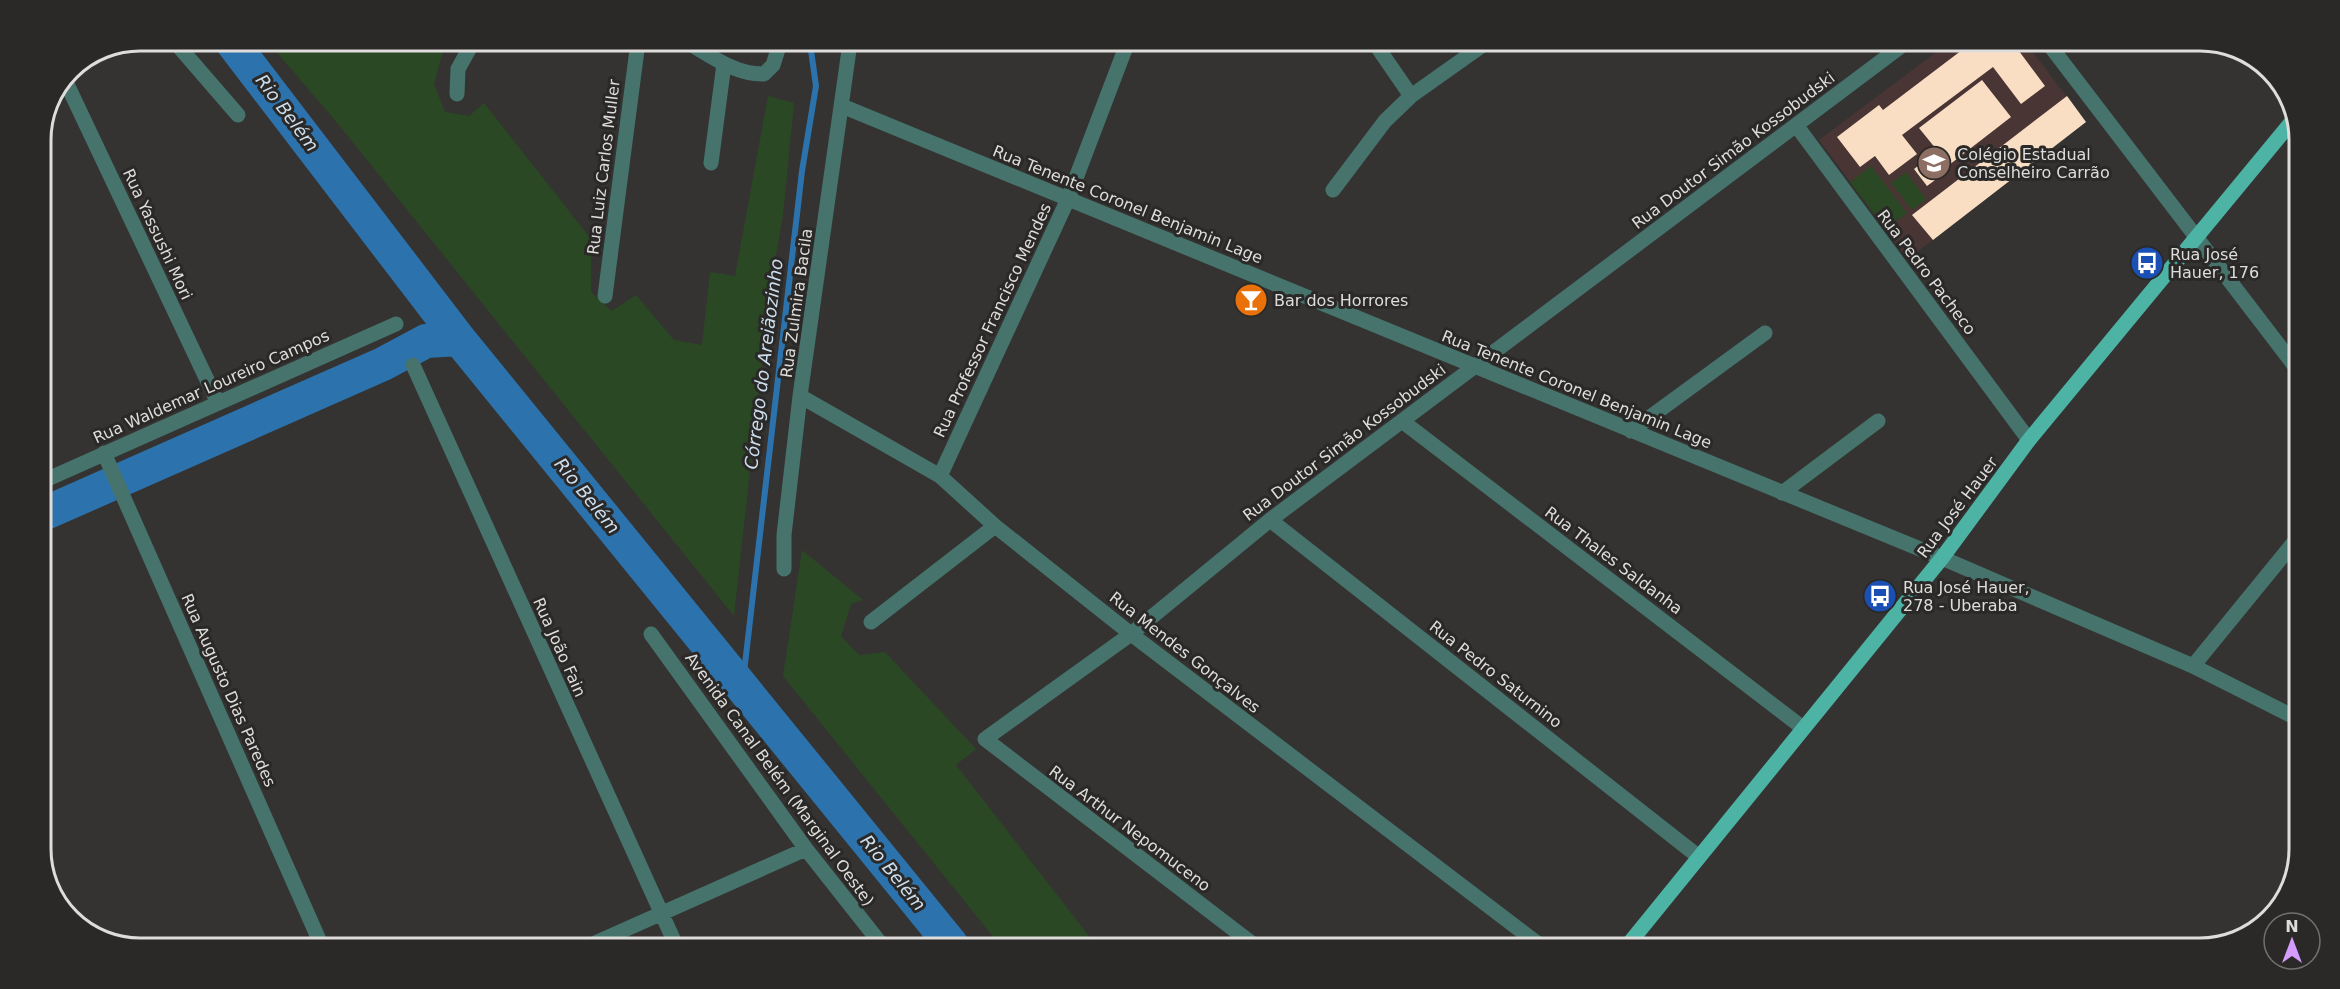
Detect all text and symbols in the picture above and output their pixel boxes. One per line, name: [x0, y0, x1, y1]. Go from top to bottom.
street label: Rua Doutor Simão Kossobudski: [1628, 68, 1838, 233]
water label: Rio Belém: [252, 70, 323, 155]
street label: Rua Luiz Carlos Muller: [583, 78, 624, 256]
street label: Rua Tenente Coronel Benjamin Lage: [990, 141, 1266, 267]
school or university icon: Colégio Estadual Conselheiro Carrão: [1916, 145, 1952, 181]
place label: Colégio Estadual Conselheiro Carrão: [1957, 145, 2110, 182]
street label: Rua Yassushi Mori: [119, 166, 196, 303]
street label: Rua Professor Francisco Mendes: [930, 200, 1055, 440]
street label: Rua Pedro Pacheco: [1873, 206, 1980, 339]
street label: Rua Zulmira Bacila: [777, 227, 816, 379]
bus stop icon: Rua José Hauer, 176: [2129, 245, 2165, 281]
place label: Rua José Hauer, 176: [2170, 245, 2259, 282]
water label: Córrego do Areiãozinho: [740, 258, 787, 470]
bar icon: Bar dos Horrores: [1233, 282, 1269, 318]
place label: Bar dos Horrores: [1274, 291, 1408, 310]
street label: Rua Waldemar Loureiro Campos: [90, 326, 332, 447]
street label: Rua Tenente Coronel Benjamin Lage: [1439, 326, 1715, 452]
street label: Rua Doutor Simão Kossobudski: [1239, 360, 1449, 525]
street label: Rua José Hauer: [1913, 453, 2002, 562]
water label: Rio Belém: [551, 454, 624, 538]
street label: Rua Thales Saldanha: [1541, 502, 1686, 618]
bus stop icon: Rua José Hauer, 278 - Uberaba: [1862, 578, 1898, 614]
place label: Rua José Hauer, 278 - Uberaba: [1903, 578, 2030, 615]
street label: Rua Mendes Gonçalves: [1106, 588, 1264, 717]
street label: Rua Augusto Dias Paredes: [177, 591, 280, 790]
street label: Rua João Fain: [529, 595, 590, 700]
street label: Rua Pedro Saturnino: [1426, 617, 1566, 732]
street label: Avenida Canal Belém (Marginal Oeste): [681, 649, 878, 910]
street label: Rua Arthur Nepomuceno: [1045, 761, 1214, 895]
water label: Rio Belém: [857, 831, 930, 915]
north arrow: [2262, 911, 2322, 971]
text: N: [2285, 917, 2299, 936]

